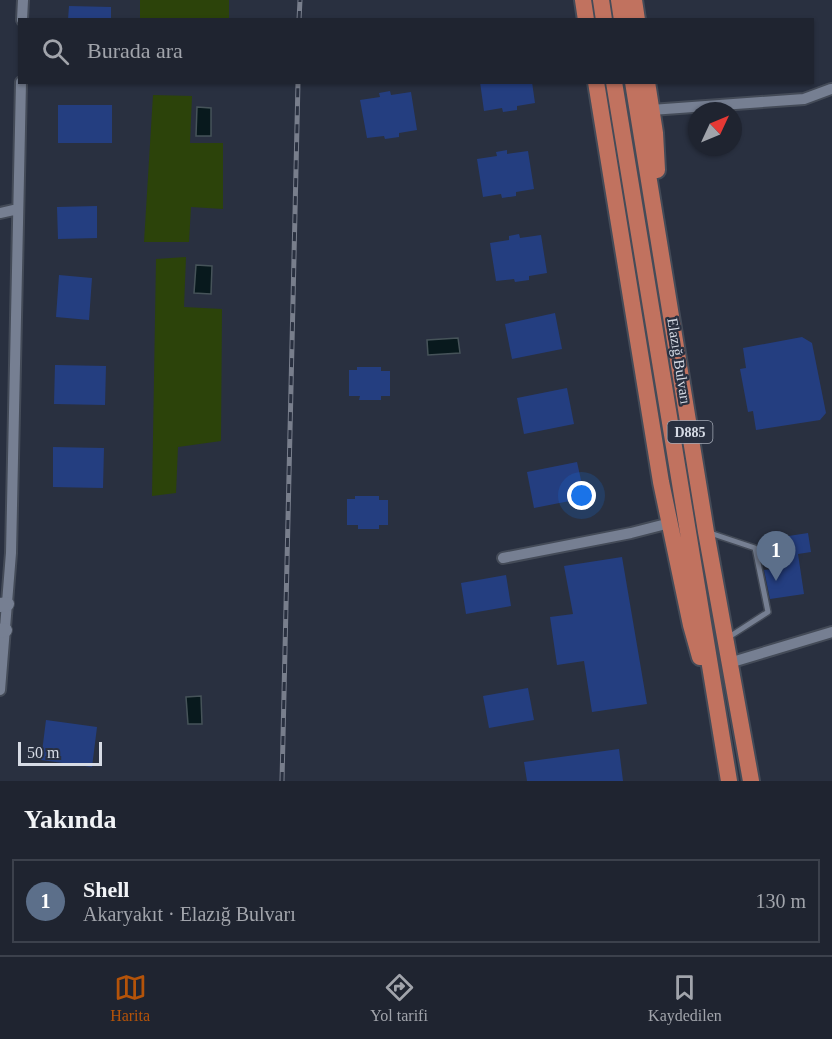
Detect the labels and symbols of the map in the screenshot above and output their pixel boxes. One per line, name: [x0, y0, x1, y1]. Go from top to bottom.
north arrow: [688, 102, 742, 156]
street label: Elazığ Bulvarı: [664, 317, 694, 405]
road number: D885: [668, 421, 712, 443]
your location: [567, 481, 596, 510]
pin: 1: [756, 532, 796, 581]
scale bar: [18, 739, 102, 766]

